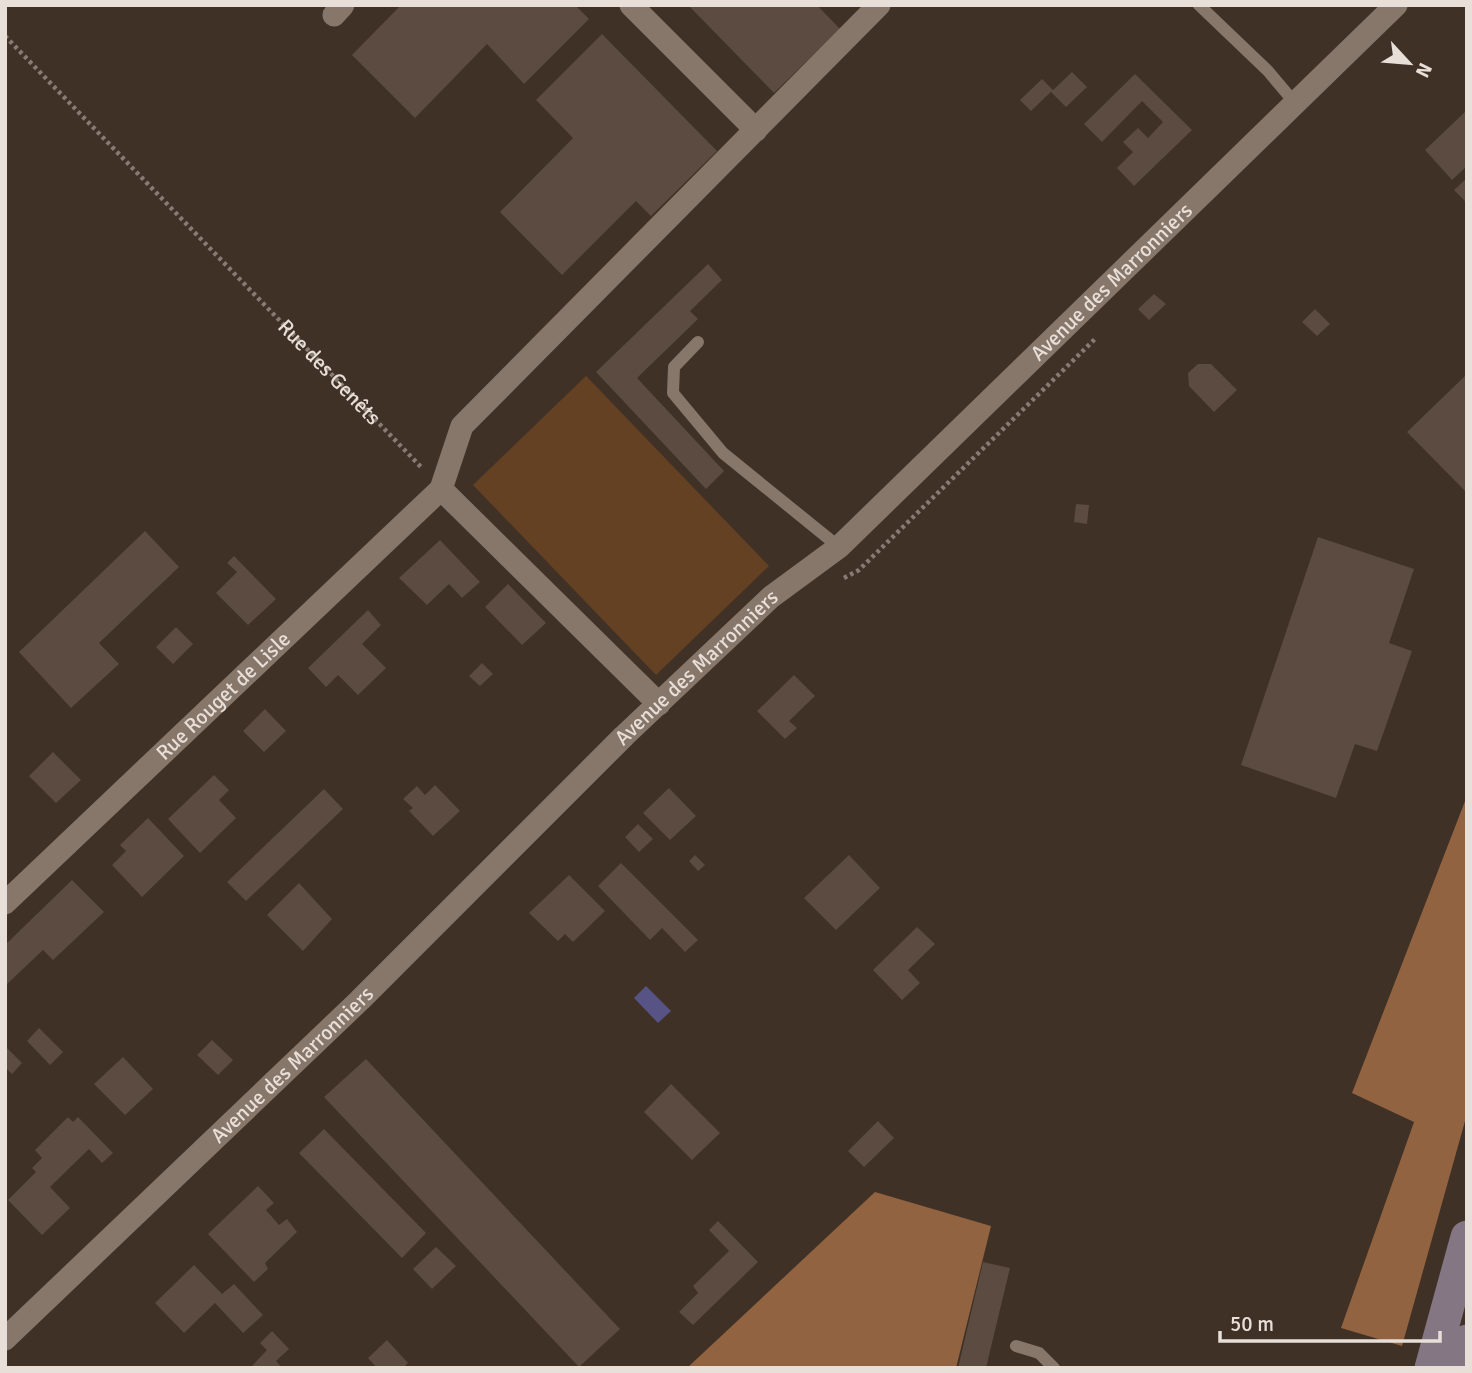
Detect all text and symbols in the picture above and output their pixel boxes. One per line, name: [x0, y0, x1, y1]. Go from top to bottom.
north arrow: [1374, 28, 1444, 98]
text: N: [1410, 59, 1437, 81]
street label: Avenue des Marronniers: [1025, 197, 1198, 366]
street label: Rue des Genêts: [272, 314, 386, 430]
street label: Avenue des Marronniers: [609, 583, 783, 751]
street label: Rue Rouget de Lisle: [151, 626, 296, 766]
street label: Avenue des Marronniers: [205, 981, 379, 1149]
scale bar: [1220, 1300, 1440, 1344]
text: 50 m: [1230, 1311, 1274, 1337]

